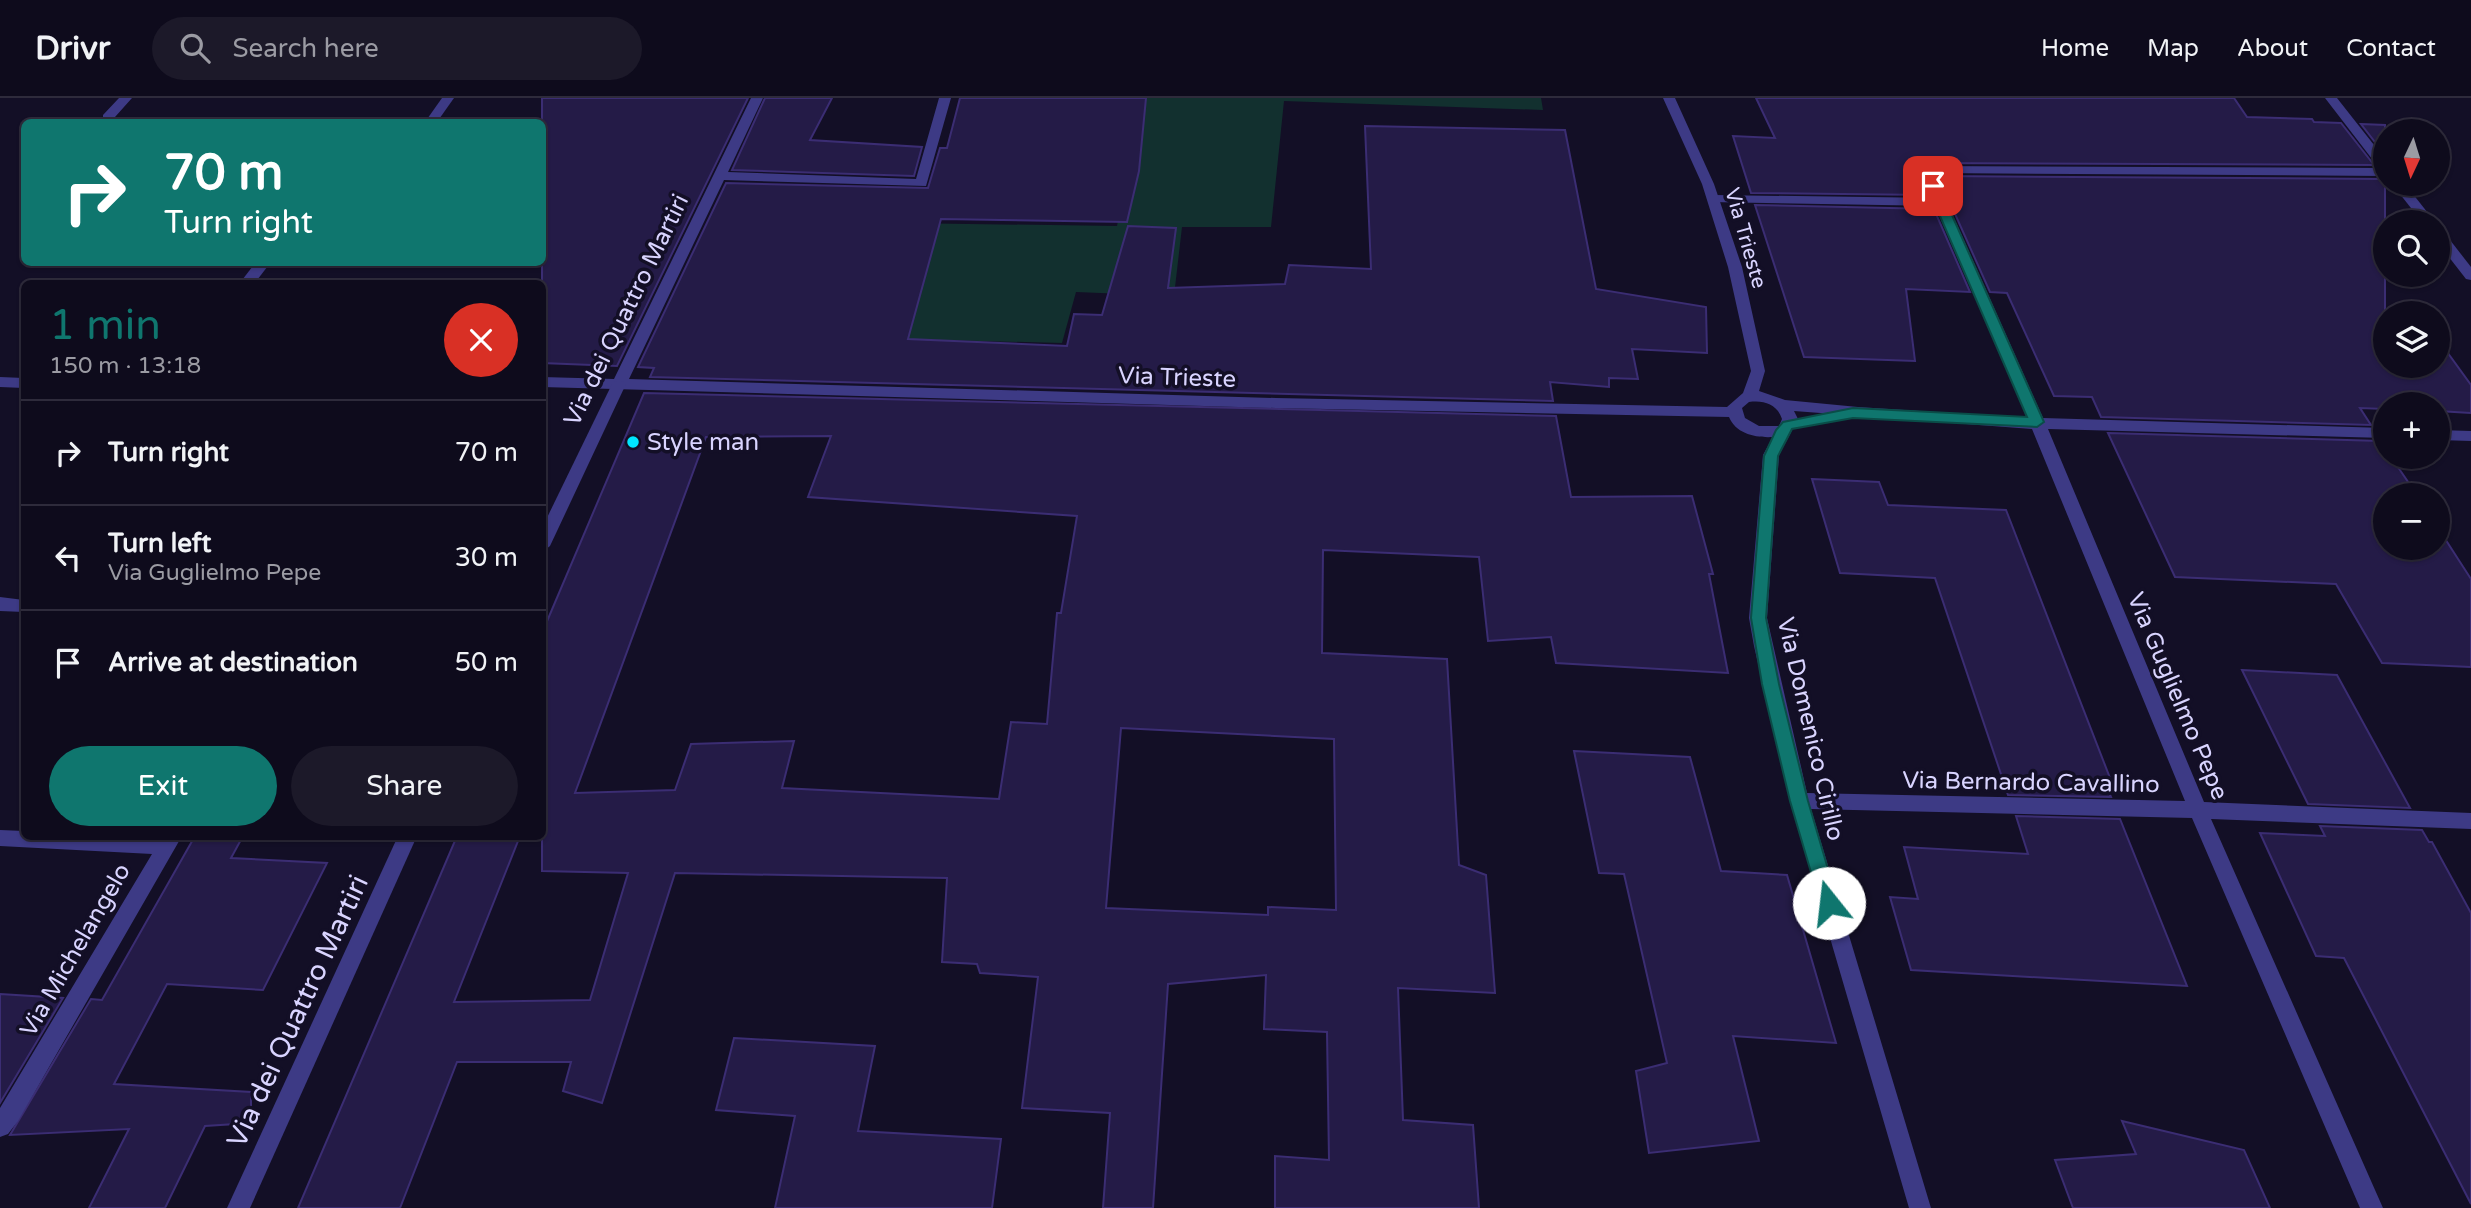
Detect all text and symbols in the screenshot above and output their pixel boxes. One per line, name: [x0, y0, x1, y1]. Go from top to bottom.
search box: [152, 17, 642, 80]
text: Drivr: [35, 29, 110, 68]
icon: search: [176, 29, 214, 67]
text: Search here: [232, 33, 379, 64]
text: Home: [2041, 34, 2109, 63]
text: Map: [2147, 34, 2199, 63]
text: About: [2237, 34, 2308, 63]
text: Contact: [2346, 34, 2436, 63]
north arrow: [2373, 119, 2450, 196]
map controls: [2373, 119, 2450, 560]
text: 70 m: [164, 144, 283, 203]
icon: right: [49, 147, 140, 238]
pin: [1903, 156, 1963, 216]
icon: arrive: [1914, 167, 1952, 205]
street label: Via Trieste: [1719, 185, 1772, 291]
street label: Via dei Quattro Martiri: [558, 190, 695, 431]
text: Turn right: [164, 204, 313, 242]
button: search: [2373, 210, 2450, 287]
text: 1 min: [49, 300, 161, 351]
button: layers: [2373, 301, 2450, 378]
button: close: [444, 303, 518, 377]
text: 150 m · 13:18: [49, 352, 201, 380]
street label: Via Trieste: [1117, 361, 1236, 394]
button: +: [2373, 392, 2450, 469]
place label: Style man: [647, 428, 759, 457]
icon: right: [49, 434, 87, 472]
marker: Style man: [625, 434, 641, 450]
text: Turn right: [108, 437, 229, 468]
text: 70 m: [455, 437, 518, 468]
button: −: [2373, 483, 2450, 560]
text: Turn left: [108, 528, 211, 559]
icon: left: [49, 539, 87, 577]
text: 30 m: [455, 542, 518, 573]
text: Via Guglielmo Pepe: [108, 559, 321, 587]
street label: Via Guglielmo Pepe: [2121, 588, 2234, 804]
street label: Via Domenico Cirillo: [1771, 615, 1850, 844]
icon: arrive: [49, 644, 87, 682]
text: Arrive at destination: [108, 647, 358, 678]
text: 50 m: [455, 647, 518, 678]
button: Exit: [49, 746, 277, 826]
button: Share: [291, 746, 518, 826]
street label: Via Bernardo Cavallino: [1902, 766, 2160, 799]
street label: Via Michelangelo: [14, 858, 137, 1042]
position arrow: [1792, 866, 1866, 940]
street label: Via dei Quattro Martiri: [220, 870, 376, 1153]

